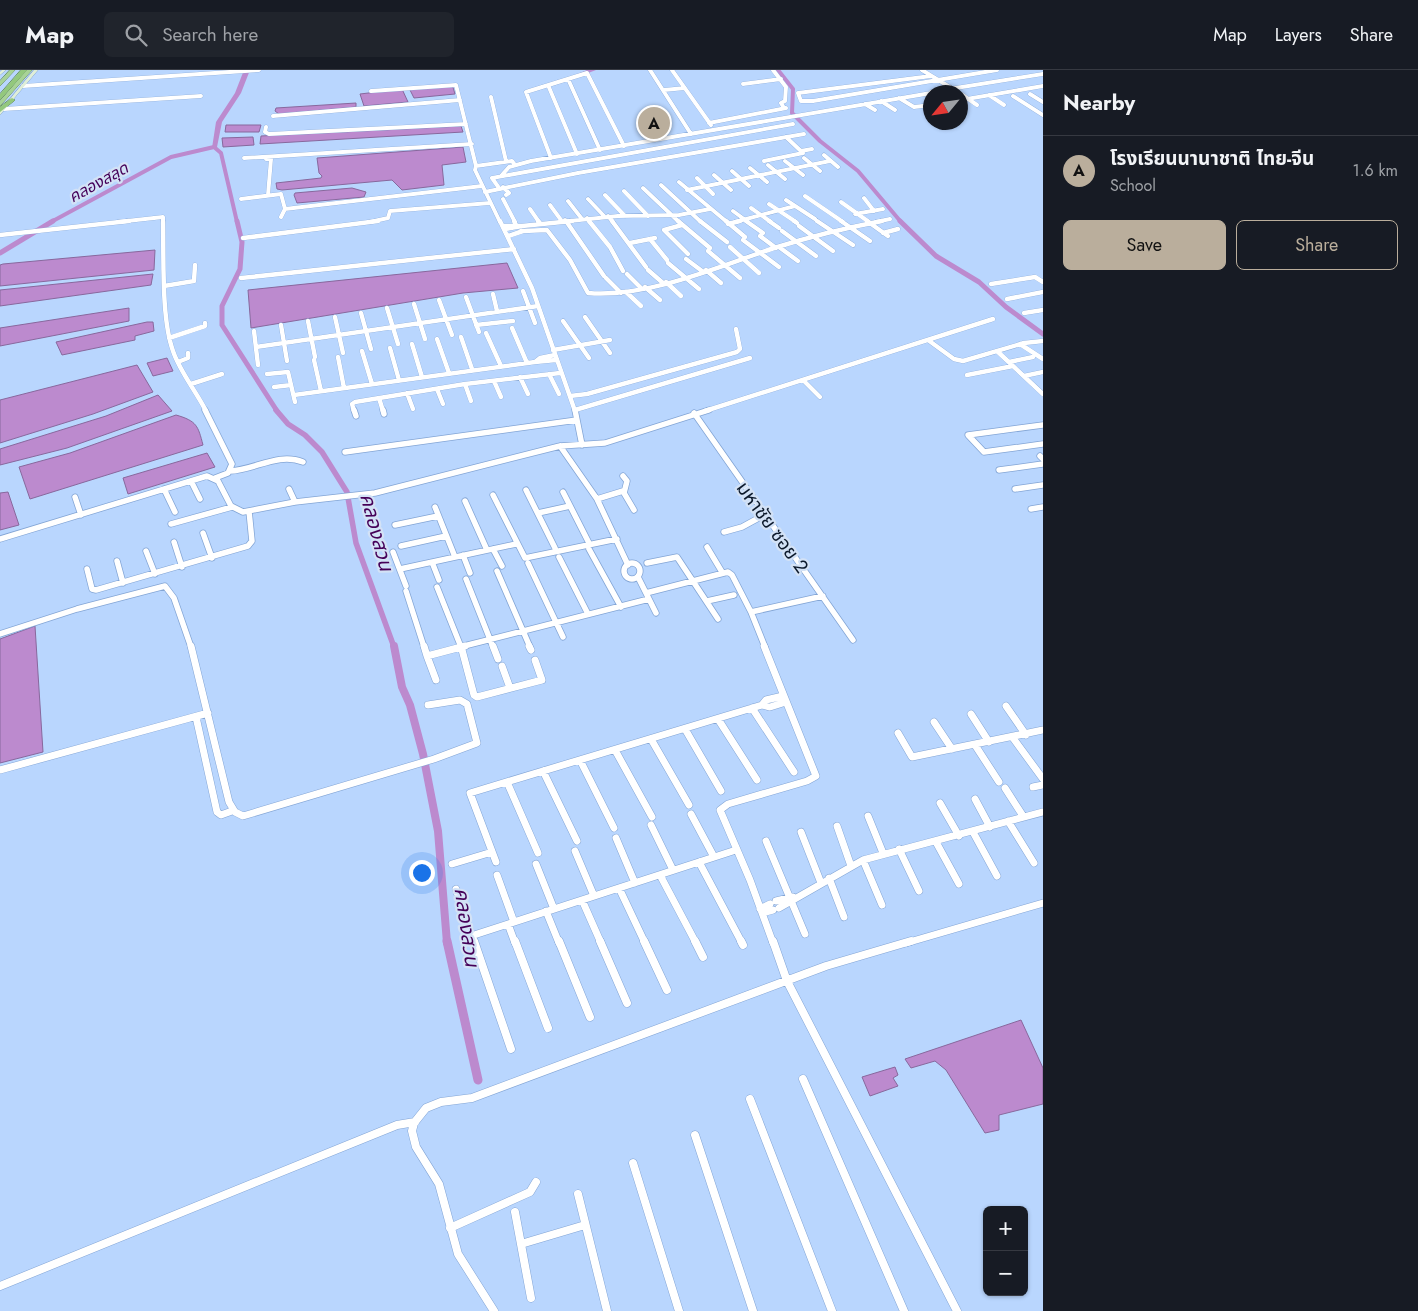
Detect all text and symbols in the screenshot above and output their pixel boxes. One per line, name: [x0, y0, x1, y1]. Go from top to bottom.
search box: [104, 12, 454, 57]
text: Map: [25, 17, 74, 52]
icon: search: [122, 21, 150, 49]
text: Search here: [162, 21, 258, 48]
text: Map: [1213, 22, 1247, 48]
text: Layers: [1275, 22, 1322, 48]
text: Share: [1350, 22, 1393, 48]
north arrow: [923, 85, 968, 130]
text: Nearby: [1063, 88, 1135, 118]
pin: A: [638, 104, 670, 142]
text: โรงเรียนนานาชาติ ไทย-จีน: [1110, 145, 1314, 172]
water label: คลองสลุด: [64, 156, 133, 208]
text: A: [1073, 159, 1085, 182]
text: 1.6 km: [1352, 159, 1398, 182]
text: School: [1110, 174, 1156, 197]
button: Save: [1063, 220, 1226, 270]
button: Share: [1236, 220, 1398, 270]
street label: มหาชัย ซอย 2: [730, 476, 815, 579]
water label: คลองสวน: [352, 490, 401, 576]
your location: [409, 860, 435, 886]
water label: คลองสวน: [447, 886, 487, 970]
map controls: [983, 1206, 1028, 1296]
button: +: [983, 1206, 1028, 1251]
button: −: [983, 1251, 1028, 1296]

